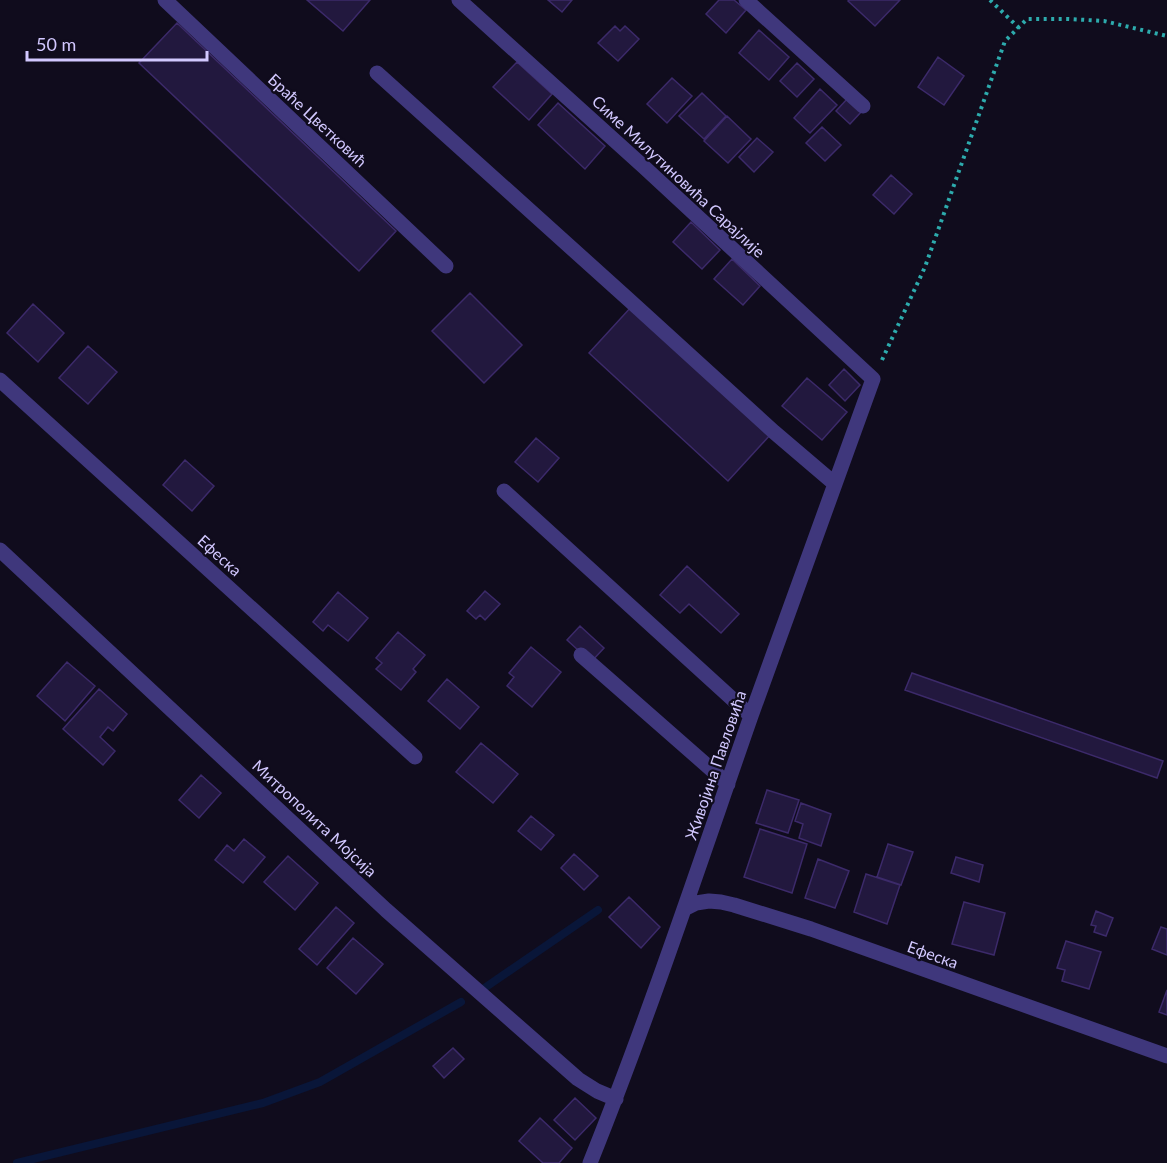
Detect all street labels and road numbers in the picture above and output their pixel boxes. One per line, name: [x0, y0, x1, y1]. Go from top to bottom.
street label: Браће Цветковић: [265, 69, 371, 171]
street label: Симе Милутиновића Сарајлије: [589, 91, 769, 261]
street label: Ефеска: [194, 530, 246, 580]
street label: Живојина Павловића: [681, 688, 749, 842]
street label: Митрополита Мојсија: [249, 756, 381, 880]
street label: Ефеска: [905, 936, 961, 972]

